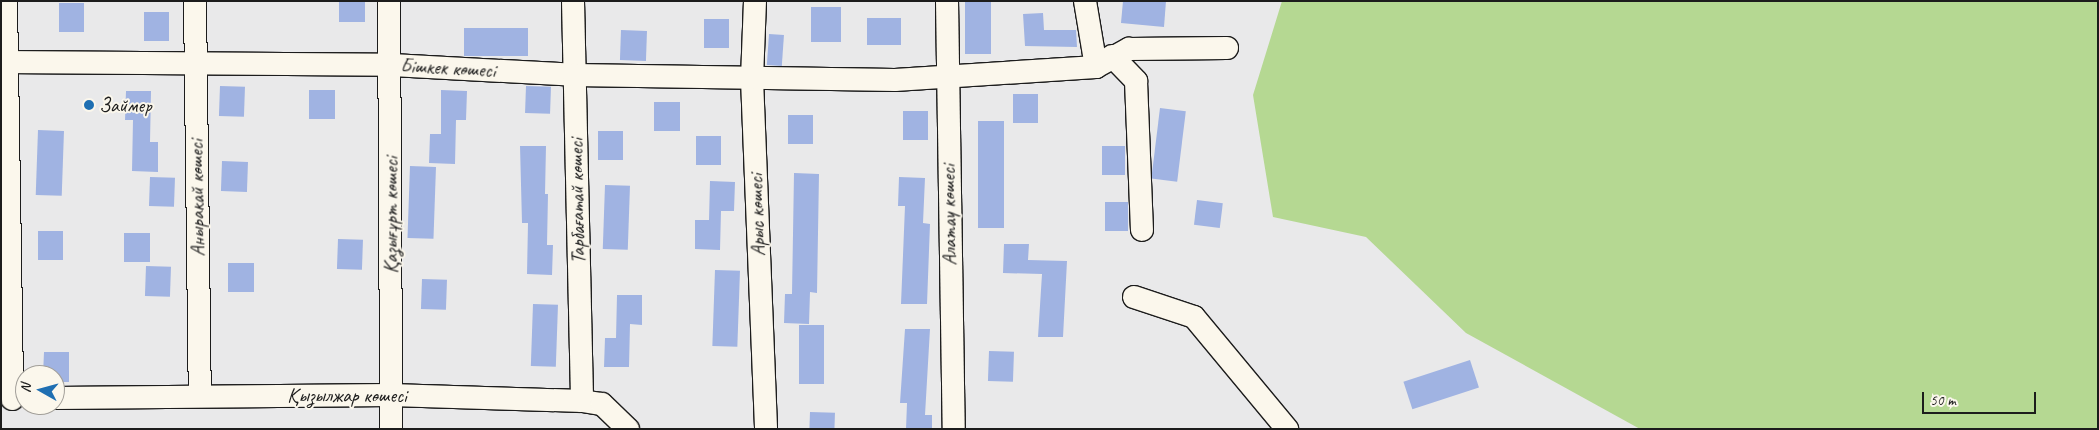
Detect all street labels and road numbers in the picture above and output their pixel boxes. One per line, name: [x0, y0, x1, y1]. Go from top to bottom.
street label: Бішкек көшесі: [400, 54, 496, 82]
street label: Тарбағатай көшесі: [564, 138, 590, 264]
street label: Аныракай көшесі: [184, 139, 210, 257]
street label: Қазығұрт көшесі: [379, 156, 403, 274]
street label: Алатау көшесі: [936, 164, 962, 266]
street label: Арыс көшесі: [744, 173, 770, 257]
street label: Қызылжар көшесі: [287, 383, 407, 407]

